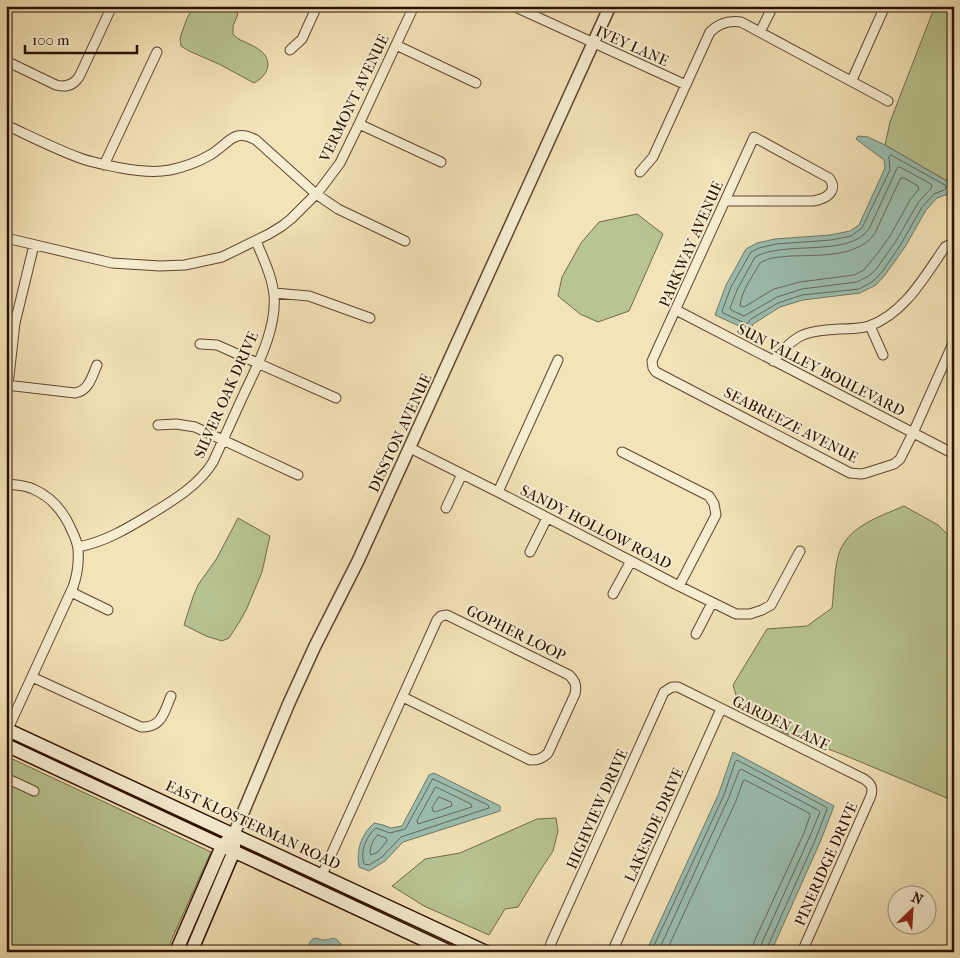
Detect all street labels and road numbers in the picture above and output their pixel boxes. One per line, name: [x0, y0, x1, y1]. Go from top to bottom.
street label: IVEY LANE: [593, 22, 671, 70]
street label: VERMONT AVENUE: [315, 31, 393, 166]
street label: PARKWAY AVENUE: [655, 178, 727, 310]
street label: SUN VALLEY BOULEVARD: [734, 320, 908, 420]
street label: SILVER OAK DRIVE: [190, 329, 262, 461]
street label: DISSTON AVENUE: [365, 371, 435, 495]
street label: SEABREEZE AVENUE: [721, 383, 861, 467]
street label: SANDY HOLLOW ROAD: [517, 481, 675, 573]
street label: GOPHER LOOP: [463, 601, 569, 665]
street label: GARDEN LANE: [730, 692, 832, 754]
street label: HIGHVIEW DRIVE: [562, 746, 632, 872]
street label: LAKESIDE DRIVE: [621, 765, 687, 885]
street label: EAST KLOSTERMAN ROAD: [163, 776, 343, 874]
street label: PINERIDGE DRIVE: [791, 799, 861, 929]

